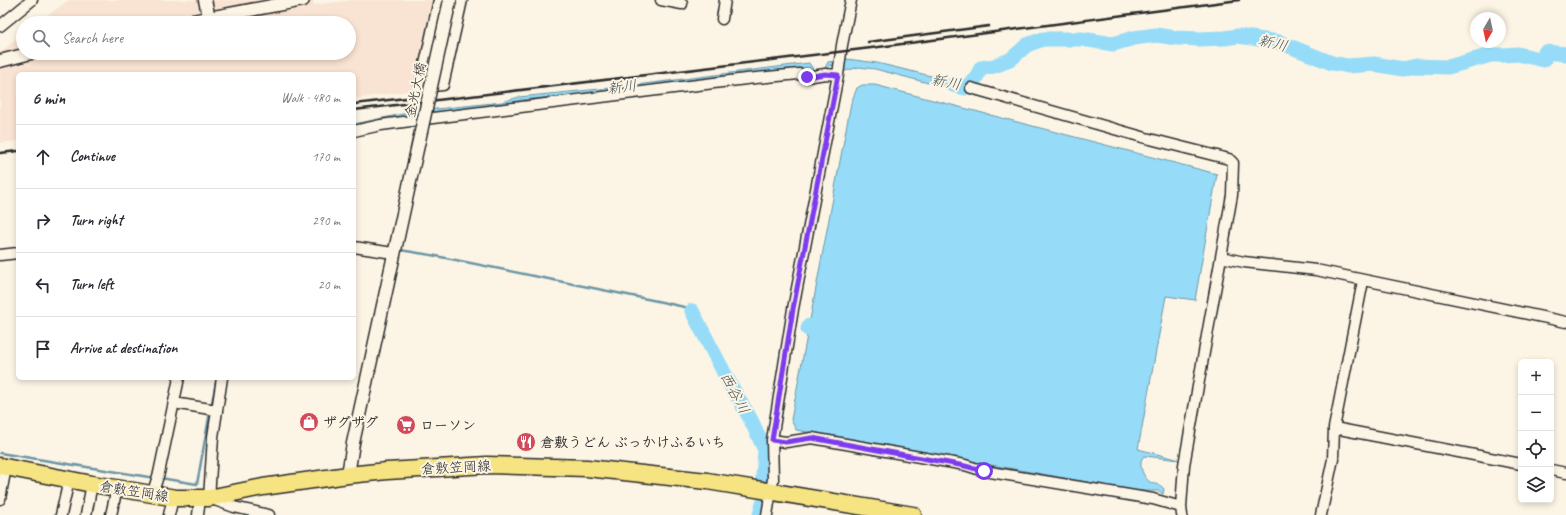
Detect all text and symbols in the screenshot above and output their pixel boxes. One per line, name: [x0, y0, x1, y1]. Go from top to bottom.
north arrow: [1470, 12, 1506, 48]
search box: [16, 16, 356, 60]
icon: search: [30, 27, 52, 49]
text: Search here: [62, 29, 123, 48]
water label: 新川: [1256, 31, 1290, 56]
street label: 金光大橋: [401, 61, 430, 119]
route end: [798, 68, 816, 86]
water label: 新川: [929, 71, 962, 94]
water label: 新川: [606, 76, 638, 99]
text: 6 min: [32, 88, 65, 109]
text: Walk · 480 m: [281, 90, 340, 106]
icon: ahead: [32, 146, 54, 168]
text: Continue: [70, 147, 115, 166]
text: 170 m: [312, 149, 340, 165]
icon: right: [32, 210, 54, 232]
text: Turn right: [70, 211, 123, 230]
text: 290 m: [312, 213, 340, 229]
icon: left: [32, 274, 54, 296]
text: Turn left: [70, 275, 113, 294]
text: 20 m: [318, 277, 340, 293]
icon: arrive: [32, 338, 54, 360]
text: Arrive at destination: [70, 339, 177, 358]
map controls: [1518, 359, 1554, 503]
button: +: [1518, 359, 1554, 395]
water label: 西谷川: [716, 369, 754, 418]
button: −: [1518, 395, 1554, 431]
shop icon: ザグザグ: [298, 411, 320, 433]
place label: ザグザグ: [323, 414, 378, 431]
supermarket icon: ローソン: [395, 414, 417, 436]
place label: ローソン: [420, 417, 476, 434]
restaurant icon: 倉敷うどん ぶっかけふるいち: [515, 431, 537, 453]
button: locate: [1518, 431, 1554, 467]
place label: 倉敷うどん ぶっかけふるいち: [540, 434, 725, 451]
street label: 倉敷笠岡線: [421, 457, 491, 478]
route start: [975, 462, 993, 480]
button: layers: [1518, 467, 1554, 503]
street label: 倉敷笠岡線: [98, 478, 170, 505]

